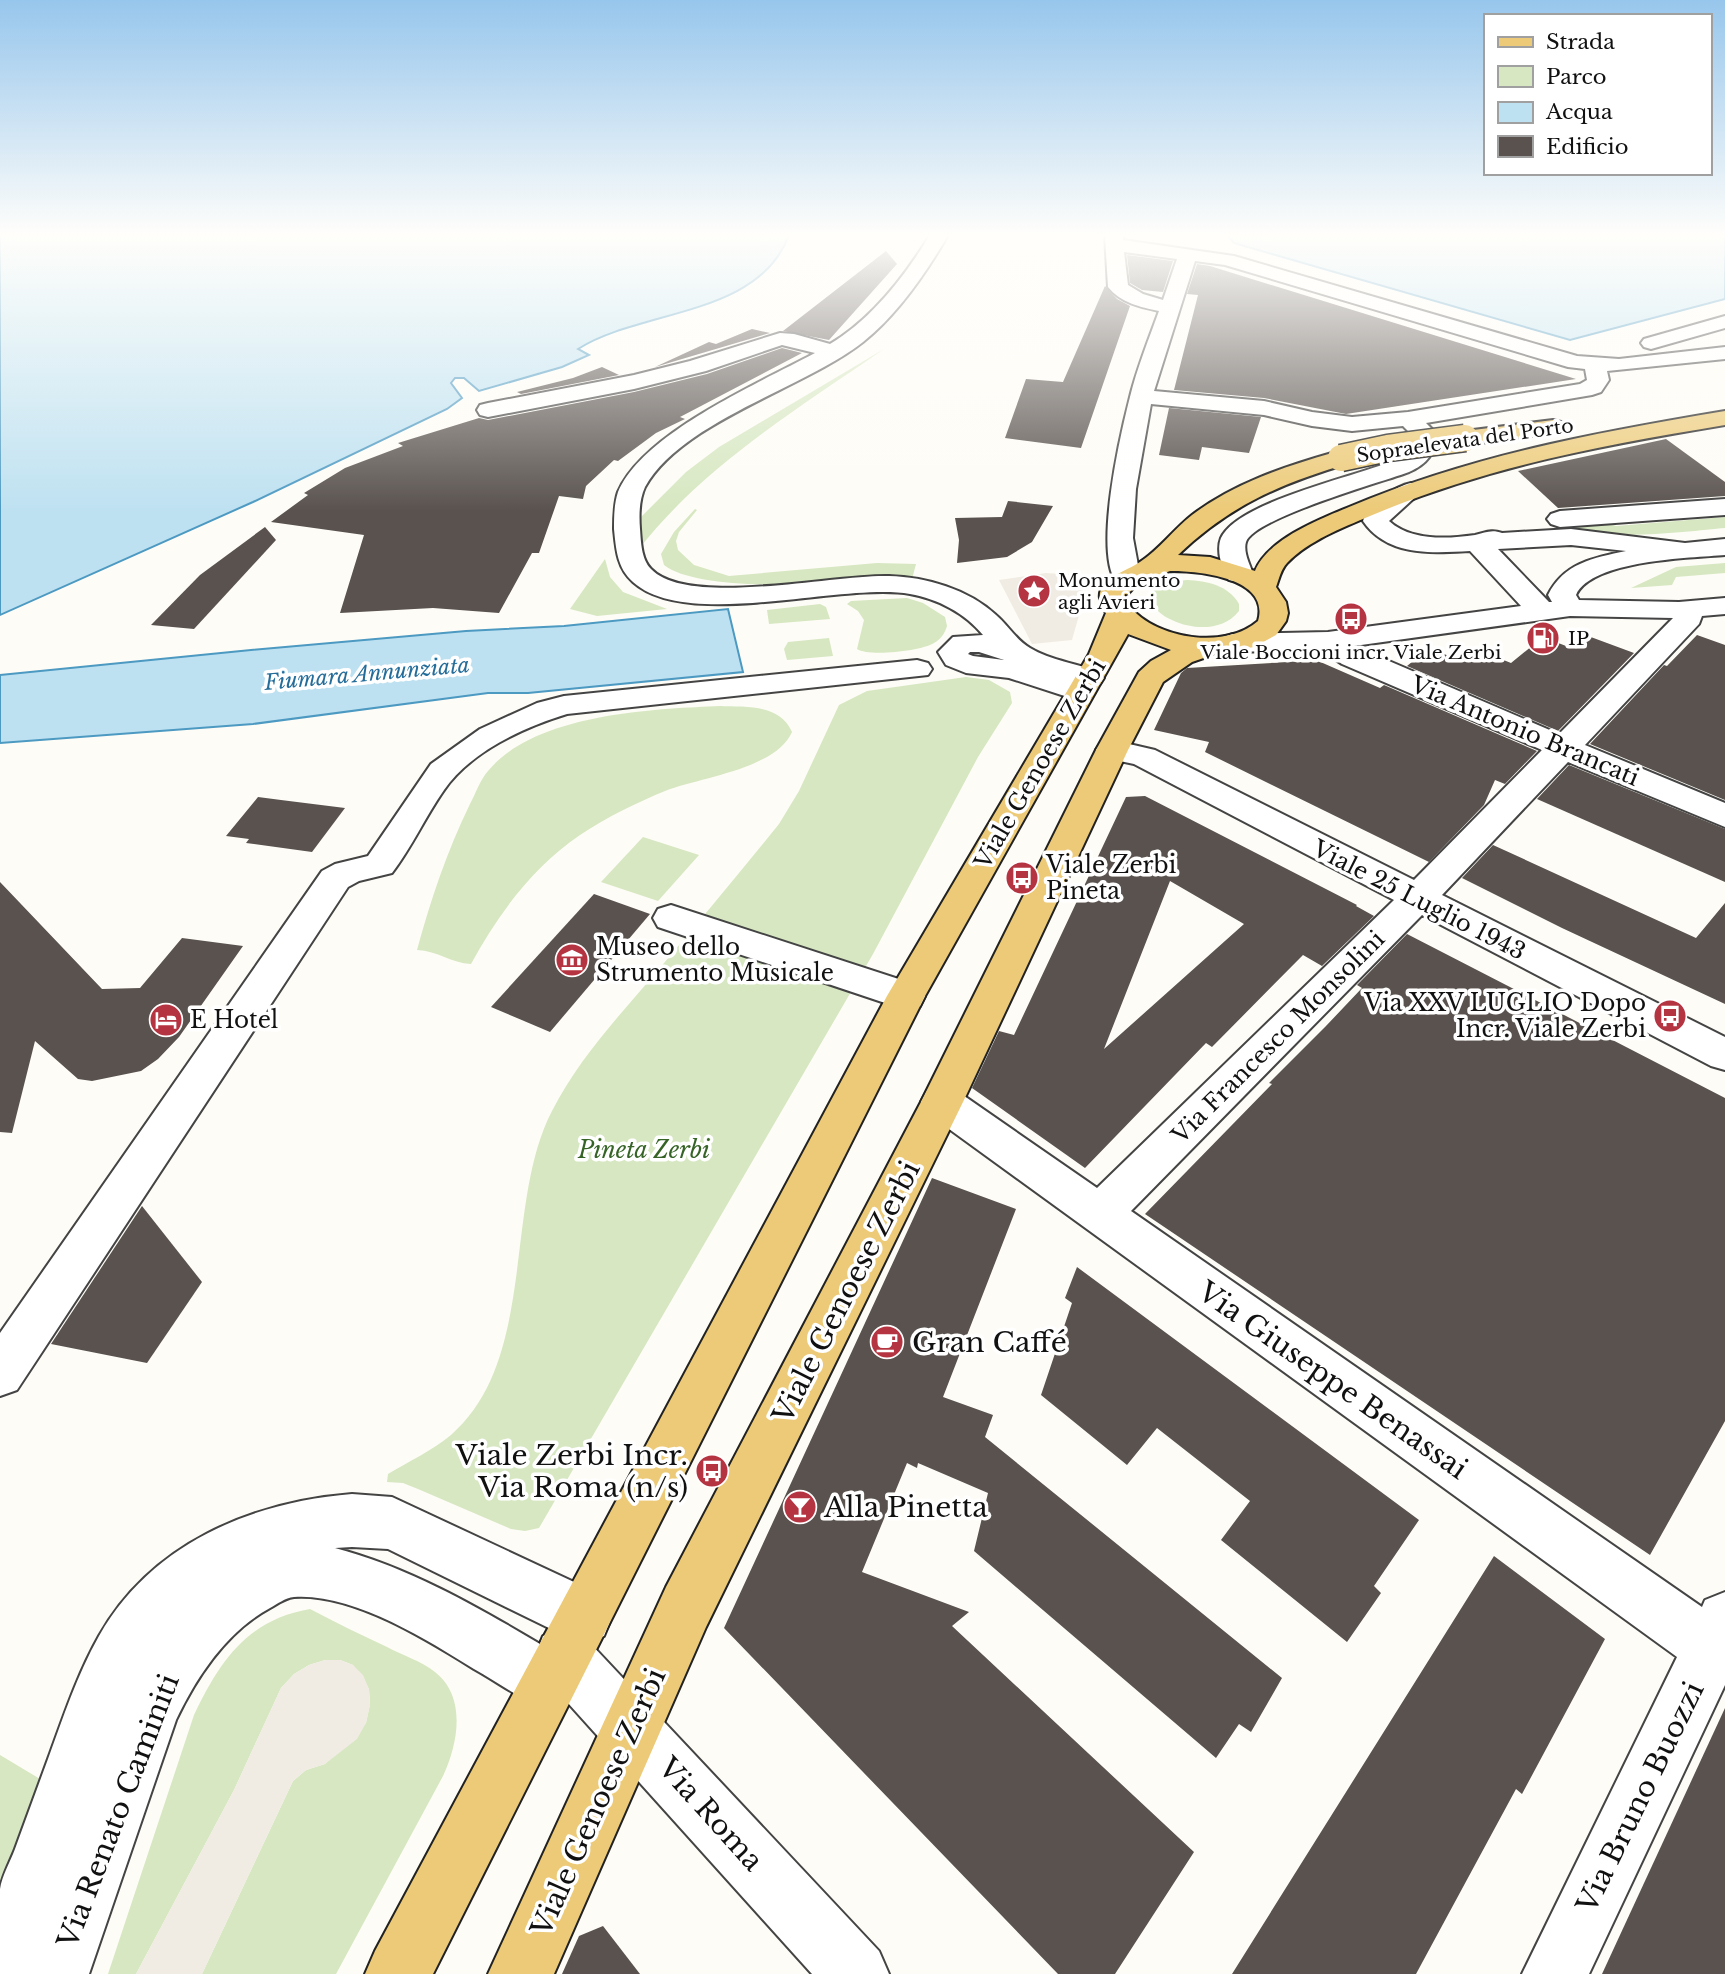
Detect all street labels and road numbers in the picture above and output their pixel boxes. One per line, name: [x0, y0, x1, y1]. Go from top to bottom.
street label: Sopraelevata del Porto: [1355, 414, 1575, 467]
street label: Viale Genoese Zerbi: [968, 654, 1112, 875]
street label: Via Antonio Brancati: [1406, 670, 1644, 792]
street label: Viale 25 Luglio 1943: [1307, 834, 1530, 966]
street label: Via Francesco Monsolini: [1165, 925, 1390, 1150]
street label: Viale Genoese Zerbi: [765, 1155, 928, 1430]
street label: Via Giuseppe Benassai: [1190, 1273, 1474, 1487]
street label: Viale Genoese Zerbi: [523, 1663, 673, 1943]
street label: Via Renato Caminiti: [50, 1669, 187, 1954]
street label: Via Bruno Buozzi: [1569, 1676, 1712, 1919]
street label: Via Roma: [650, 1750, 771, 1878]

